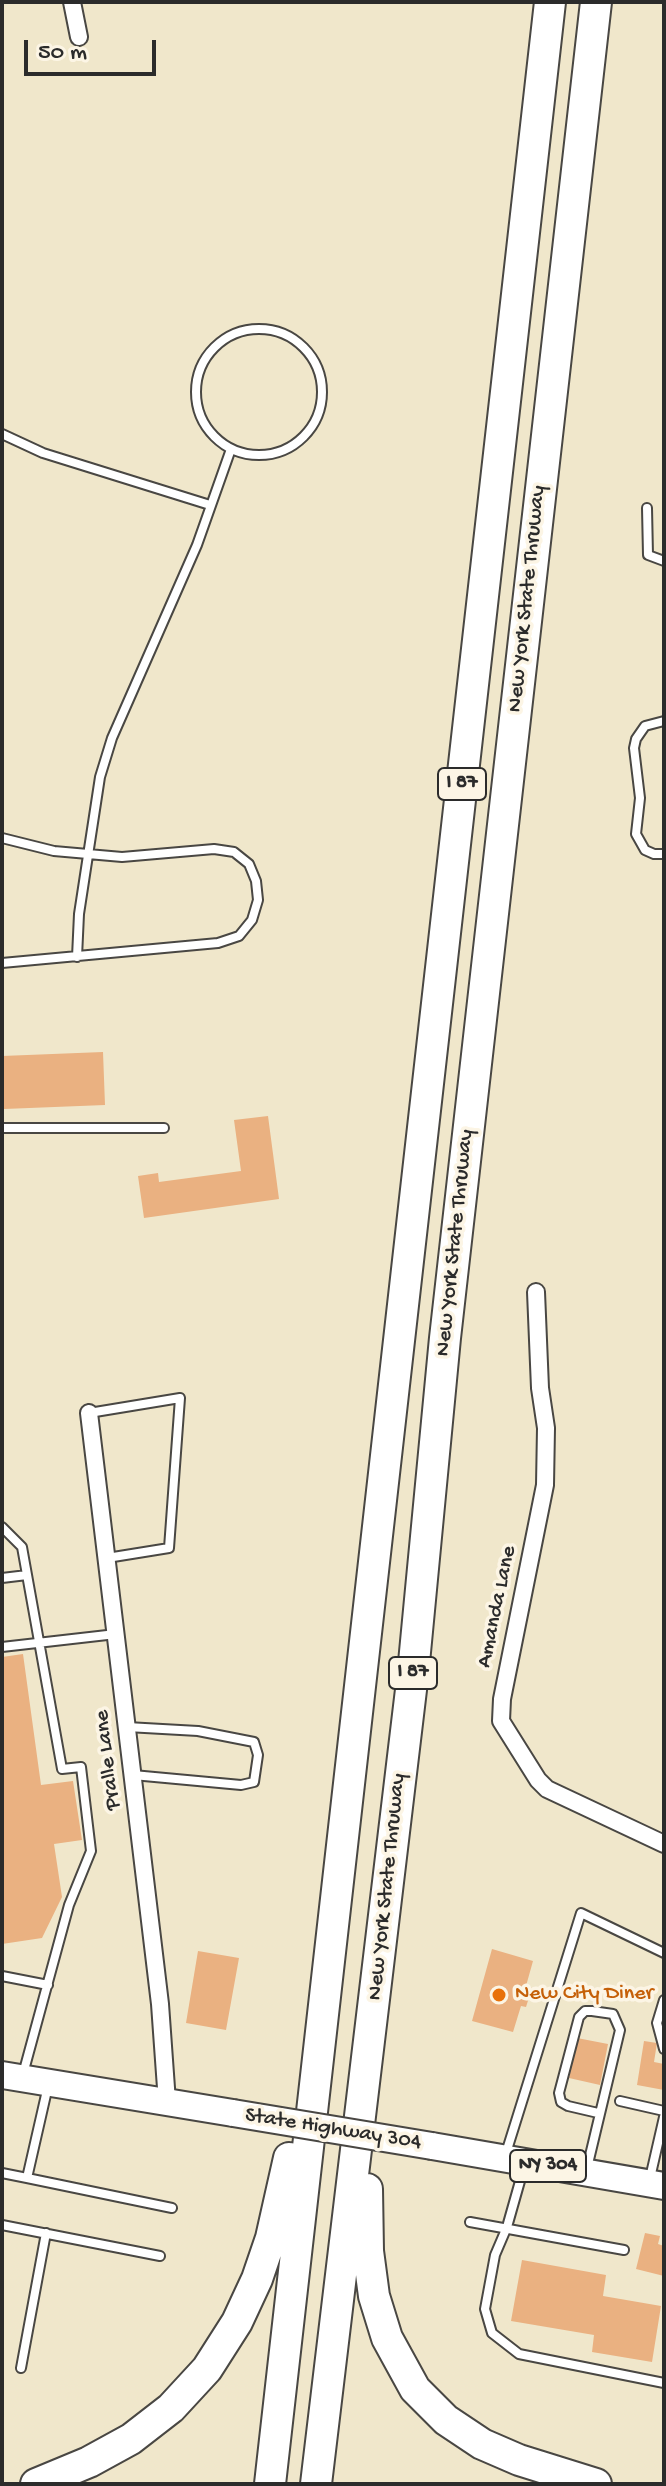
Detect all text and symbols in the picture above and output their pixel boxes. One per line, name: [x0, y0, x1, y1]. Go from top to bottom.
scale bar: [28, 24, 160, 74]
text: 50 m: [38, 39, 87, 68]
street label: New York State Thruway: [503, 484, 553, 714]
road number: I 87: [438, 768, 486, 800]
street label: New York State Thruway: [431, 1128, 481, 1358]
street label: Amanda Lane: [472, 1544, 524, 1670]
road number: I 87: [389, 1657, 437, 1689]
street label: Pralle Lane: [90, 1709, 128, 1811]
street label: New York State Thruway: [363, 1772, 413, 2002]
place label: New City Diner: [515, 1982, 653, 2008]
marker: New City Diner: [490, 1986, 508, 2004]
street label: State Highway 304: [243, 2103, 423, 2157]
road number: NY 304: [510, 2150, 586, 2182]

